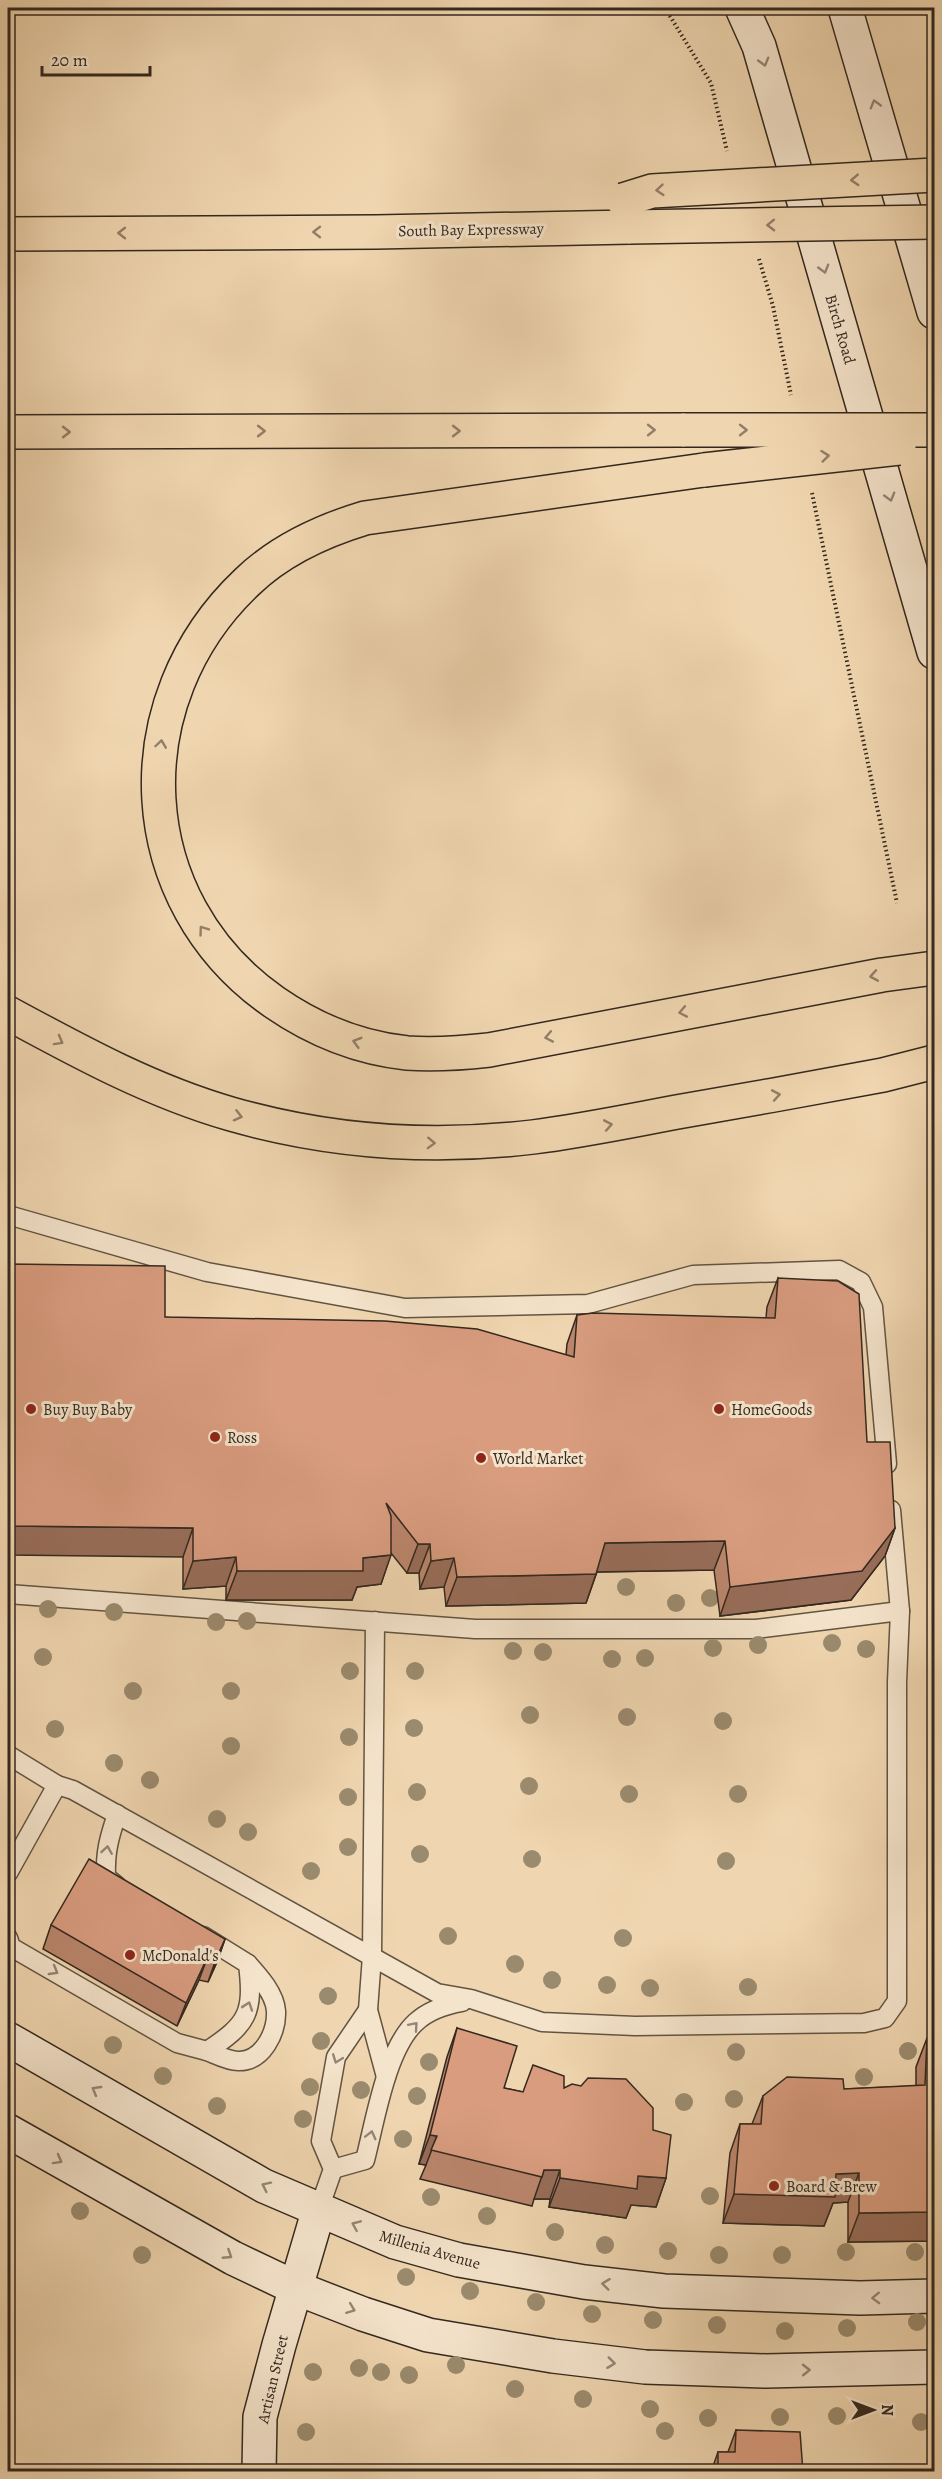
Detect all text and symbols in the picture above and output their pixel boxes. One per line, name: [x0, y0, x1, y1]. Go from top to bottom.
scale bar: [42, 39, 150, 77]
text: 20 m: [51, 48, 88, 72]
one-way arrow: [757, 56, 769, 67]
one-way arrow: [869, 100, 882, 110]
one-way arrow: [851, 173, 860, 186]
one-way arrow: [656, 184, 665, 197]
street label: South Bay Expressway: [398, 218, 545, 242]
one-way arrow: [767, 218, 776, 231]
one-way arrow: [313, 226, 322, 238]
one-way arrow: [118, 227, 127, 239]
one-way arrow: [817, 263, 829, 274]
street label: Birch Road: [820, 292, 861, 367]
one-way arrow: [646, 424, 655, 436]
one-way arrow: [739, 424, 748, 436]
one-way arrow: [256, 425, 265, 437]
one-way arrow: [451, 425, 460, 437]
one-way arrow: [61, 426, 70, 438]
one-way arrow: [820, 451, 829, 463]
one-way arrow: [883, 491, 895, 502]
one-way arrow: [154, 740, 166, 749]
one-way arrow: [199, 925, 210, 936]
one-way arrow: [870, 970, 879, 982]
one-way arrow: [678, 1005, 688, 1018]
one-way arrow: [545, 1030, 555, 1043]
one-way arrow: [53, 1034, 63, 1045]
one-way arrow: [352, 1037, 363, 1049]
one-way arrow: [771, 1089, 780, 1101]
one-way arrow: [233, 1108, 243, 1121]
one-way arrow: [602, 1119, 612, 1132]
one-way arrow: [427, 1136, 436, 1149]
place label: Buy Buy Baby: [43, 1399, 133, 1421]
place label: HomeGoods: [731, 1399, 813, 1421]
marker: Buy Buy Baby: [24, 1402, 38, 1416]
marker: HomeGoods: [712, 1402, 726, 1416]
place label: Ross: [227, 1427, 257, 1449]
marker: Ross: [208, 1430, 222, 1444]
place label: World Market: [492, 1448, 584, 1470]
marker: World Market: [474, 1451, 488, 1465]
one-way arrow: [100, 1845, 112, 1855]
place label: McDonald's: [142, 1945, 219, 1967]
marker: McDonald's: [123, 1948, 137, 1962]
one-way arrow: [48, 1964, 58, 1976]
one-way arrow: [240, 2001, 253, 2012]
one-way arrow: [407, 2023, 418, 2033]
one-way arrow: [332, 2054, 345, 2064]
one-way arrow: [92, 2086, 102, 2097]
one-way arrow: [364, 2130, 377, 2140]
one-way arrow: [52, 2153, 62, 2164]
place label: Board & Brew: [786, 2176, 877, 2198]
marker: Board & Brew: [767, 2179, 781, 2193]
one-way arrow: [261, 2181, 272, 2193]
one-way arrow: [351, 2220, 362, 2232]
street label: Millenia Avenue: [376, 2225, 483, 2275]
one-way arrow: [222, 2247, 233, 2258]
one-way arrow: [601, 2279, 610, 2291]
one-way arrow: [872, 2291, 881, 2304]
one-way arrow: [344, 2302, 355, 2314]
street label: Artisan Street: [252, 2333, 294, 2427]
one-way arrow: [606, 2356, 616, 2368]
one-way arrow: [801, 2363, 810, 2376]
north arrow: [843, 2380, 903, 2440]
text: N: [876, 2404, 898, 2416]

